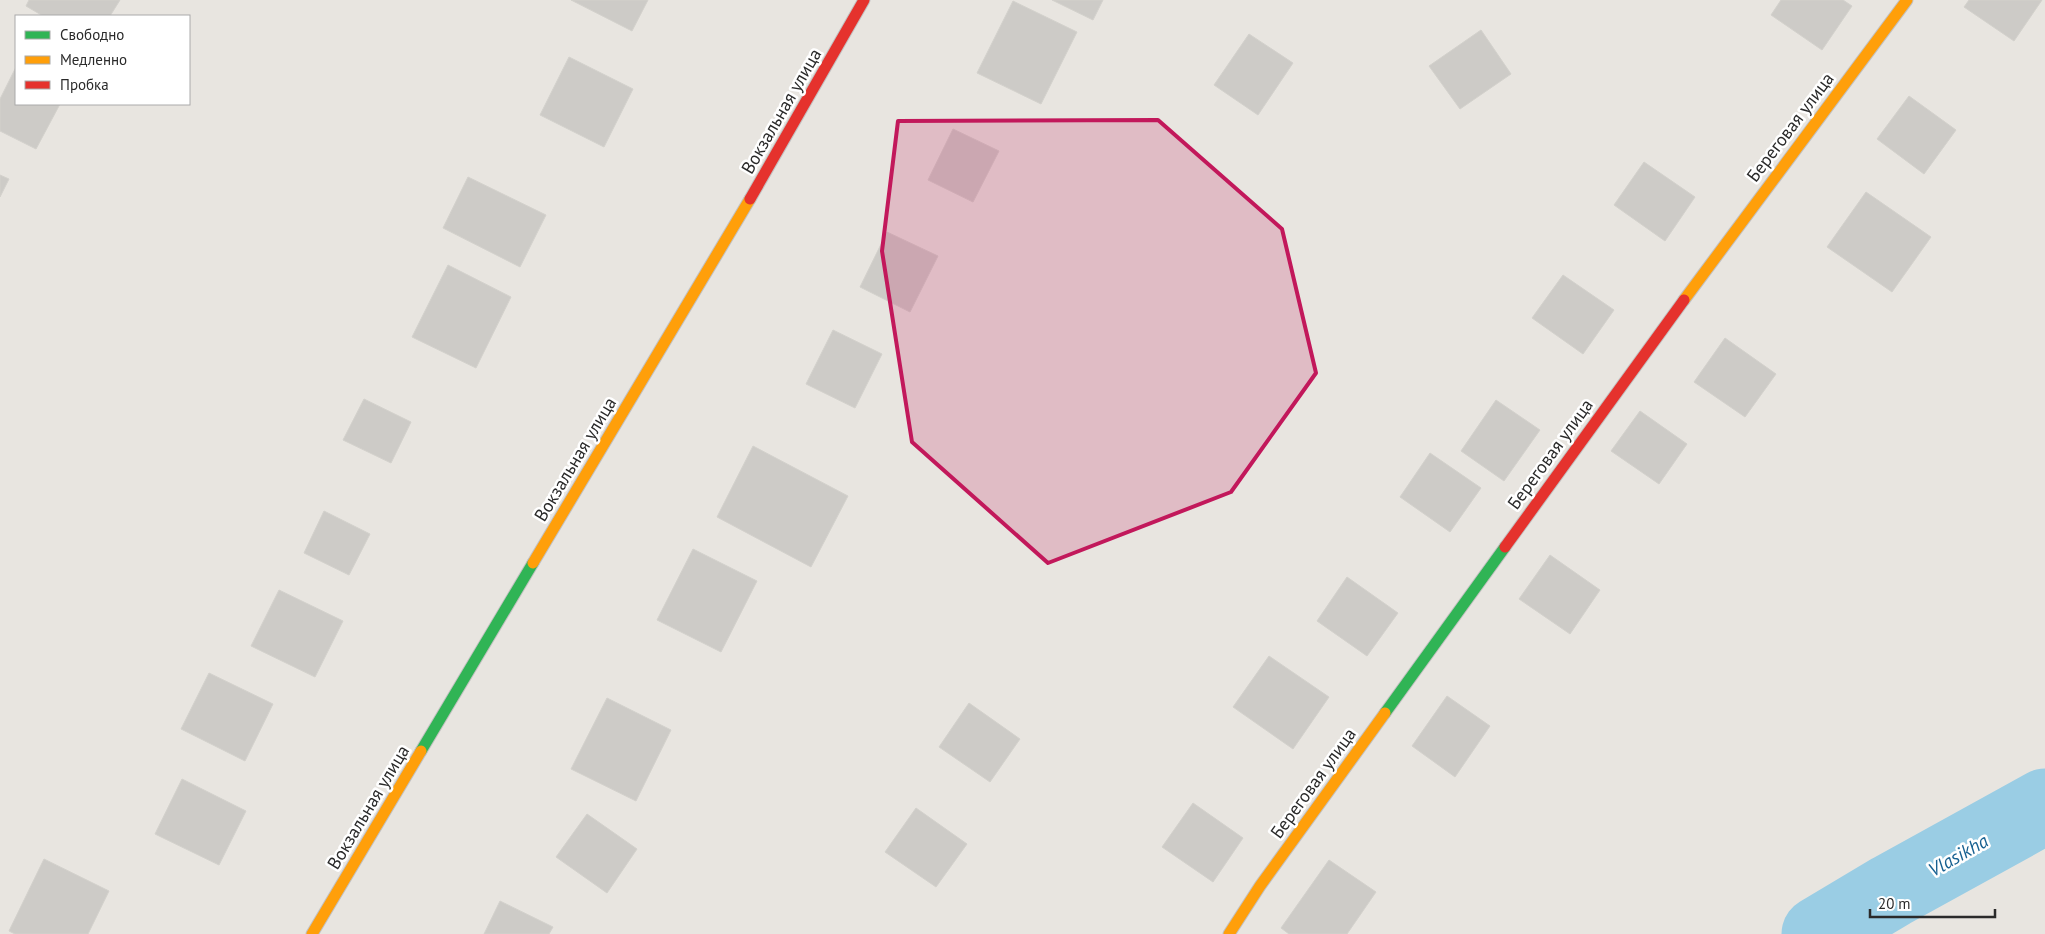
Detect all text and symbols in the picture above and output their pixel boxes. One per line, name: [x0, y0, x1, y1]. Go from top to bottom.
legend: [15, 15, 190, 105]
text: Свободно: [60, 25, 124, 44]
street label: Вокзальная улица: [736, 44, 826, 178]
text: Медленно: [60, 50, 127, 69]
street label: Береговая улица: [1741, 68, 1839, 186]
text: Пробка: [60, 75, 109, 94]
street label: Вокзальная улица: [529, 393, 621, 525]
street label: Береговая улица: [1502, 394, 1598, 514]
street label: Береговая улица: [1265, 723, 1361, 843]
street label: Вокзальная улица: [322, 741, 414, 873]
water label: Vlasikha: [1924, 828, 1993, 882]
scale bar: [1870, 886, 1995, 918]
text: 20 m: [1878, 894, 1911, 913]

